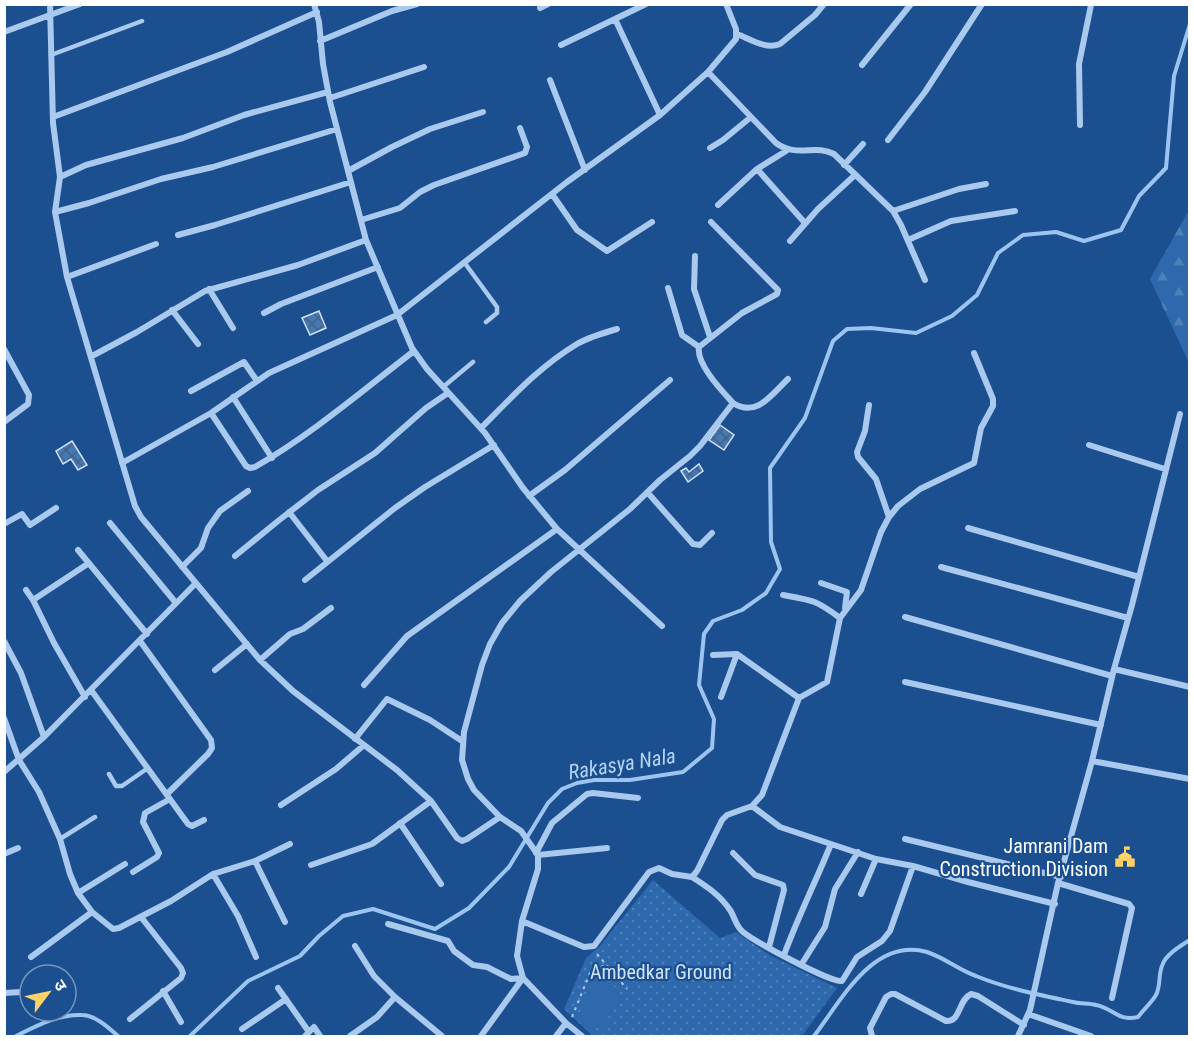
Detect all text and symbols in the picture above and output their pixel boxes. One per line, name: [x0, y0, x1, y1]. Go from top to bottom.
water label: Rakasya Nala: [567, 744, 677, 784]
place label: Jamrani Dam Construction Division: [939, 834, 1108, 881]
public building icon: Jamrani Dam Construction Division: [1113, 845, 1137, 869]
park label: Ambedkar Ground: [590, 960, 732, 984]
north arrow: [18, 963, 78, 1023]
text: उ: [50, 976, 71, 995]

